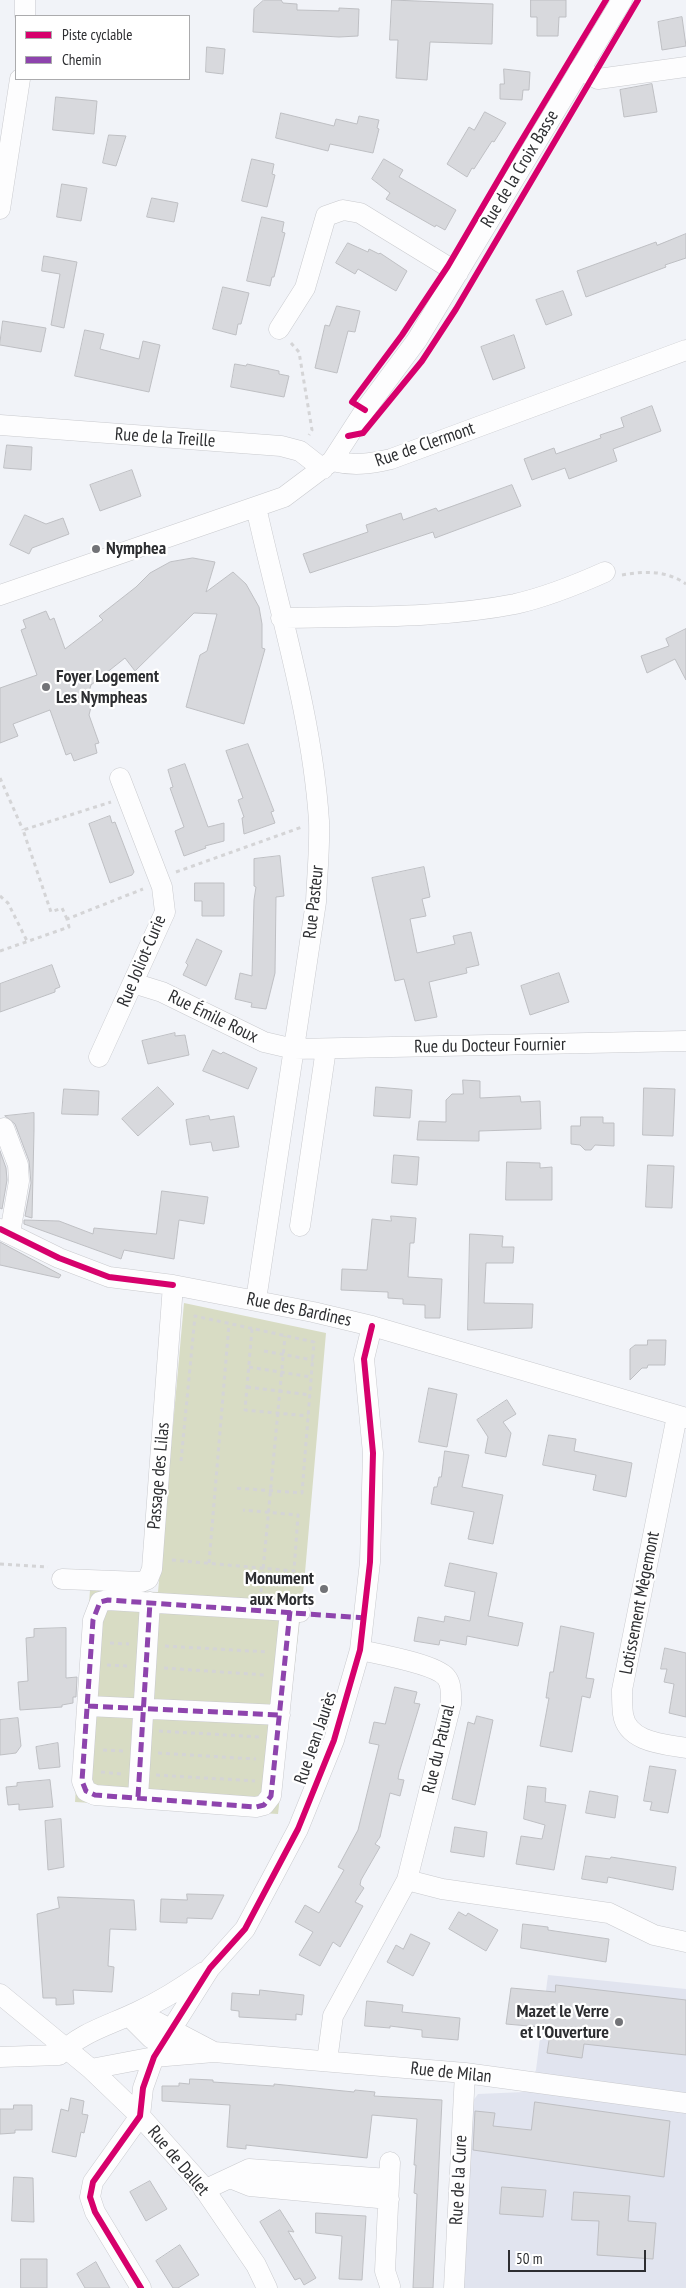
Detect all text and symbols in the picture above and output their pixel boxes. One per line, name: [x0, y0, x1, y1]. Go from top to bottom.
legend: [15, 15, 190, 80]
text: Piste cyclable: [62, 25, 132, 44]
text: Chemin: [62, 50, 101, 69]
street label: Rue de la Croix Basse: [476, 106, 564, 232]
street label: Rue de Clermont: [372, 418, 478, 472]
street label: Rue de la Treille: [114, 424, 216, 452]
place label: Nymphea: [106, 538, 166, 560]
marker: Nymphea: [90, 543, 102, 555]
place label: Foyer Logement Les Nympheas: [56, 666, 159, 709]
marker: Foyer Logement Les Nympheas: [40, 681, 52, 693]
street label: Rue Pasteur: [299, 864, 329, 940]
street label: Rue Joliot-Curie: [113, 912, 171, 1010]
street label: Rue Émile Roux: [164, 986, 262, 1048]
street label: Rue du Docteur Fournier: [414, 1034, 566, 1058]
street label: Rue des Bardines: [245, 1288, 353, 1332]
street label: Passage des Lilas: [144, 1422, 174, 1530]
street label: Lotissement Mègemont: [616, 1530, 664, 1676]
place label: Monument aux Morts: [245, 1568, 314, 1610]
marker: Monument aux Morts: [318, 1583, 330, 1595]
street label: Rue Jean Jaurès: [290, 1689, 342, 1787]
street label: Rue du Patural: [418, 1702, 460, 1796]
place label: Mazet le Verre et l'Ouverture: [517, 2001, 609, 2044]
marker: Mazet le Verre et l'Ouverture: [613, 2016, 625, 2028]
street label: Rue de Milan: [409, 2058, 493, 2088]
street label: Rue de Dallet: [143, 2122, 213, 2200]
street label: Rue de la Cure: [446, 2134, 472, 2226]
scale bar: [511, 2240, 648, 2272]
text: 50 m: [516, 2249, 542, 2268]

